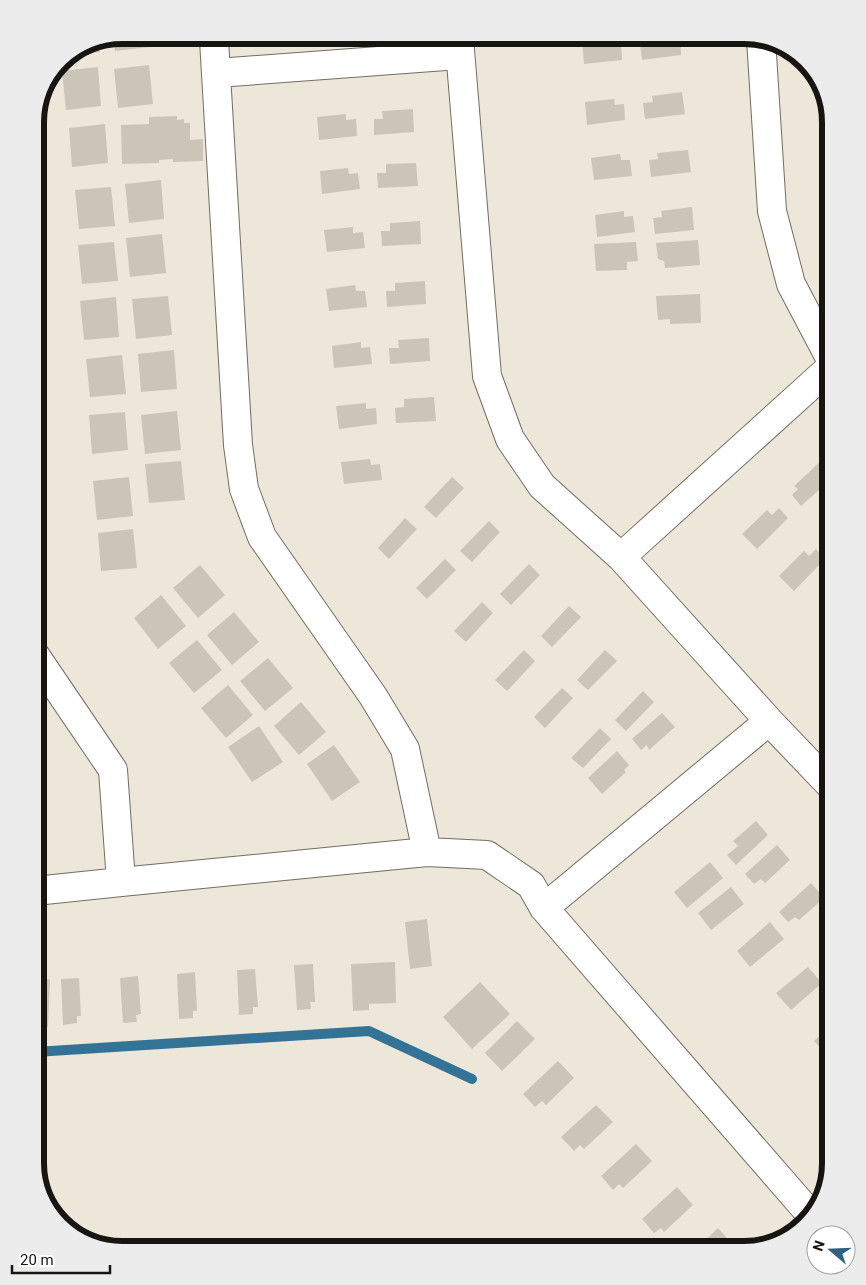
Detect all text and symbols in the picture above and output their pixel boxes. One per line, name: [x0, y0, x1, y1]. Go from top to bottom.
north arrow: [806, 1225, 856, 1275]
text: N: [810, 1238, 828, 1253]
scale bar: [12, 1242, 110, 1274]
text: 20 m: [20, 1251, 54, 1269]

